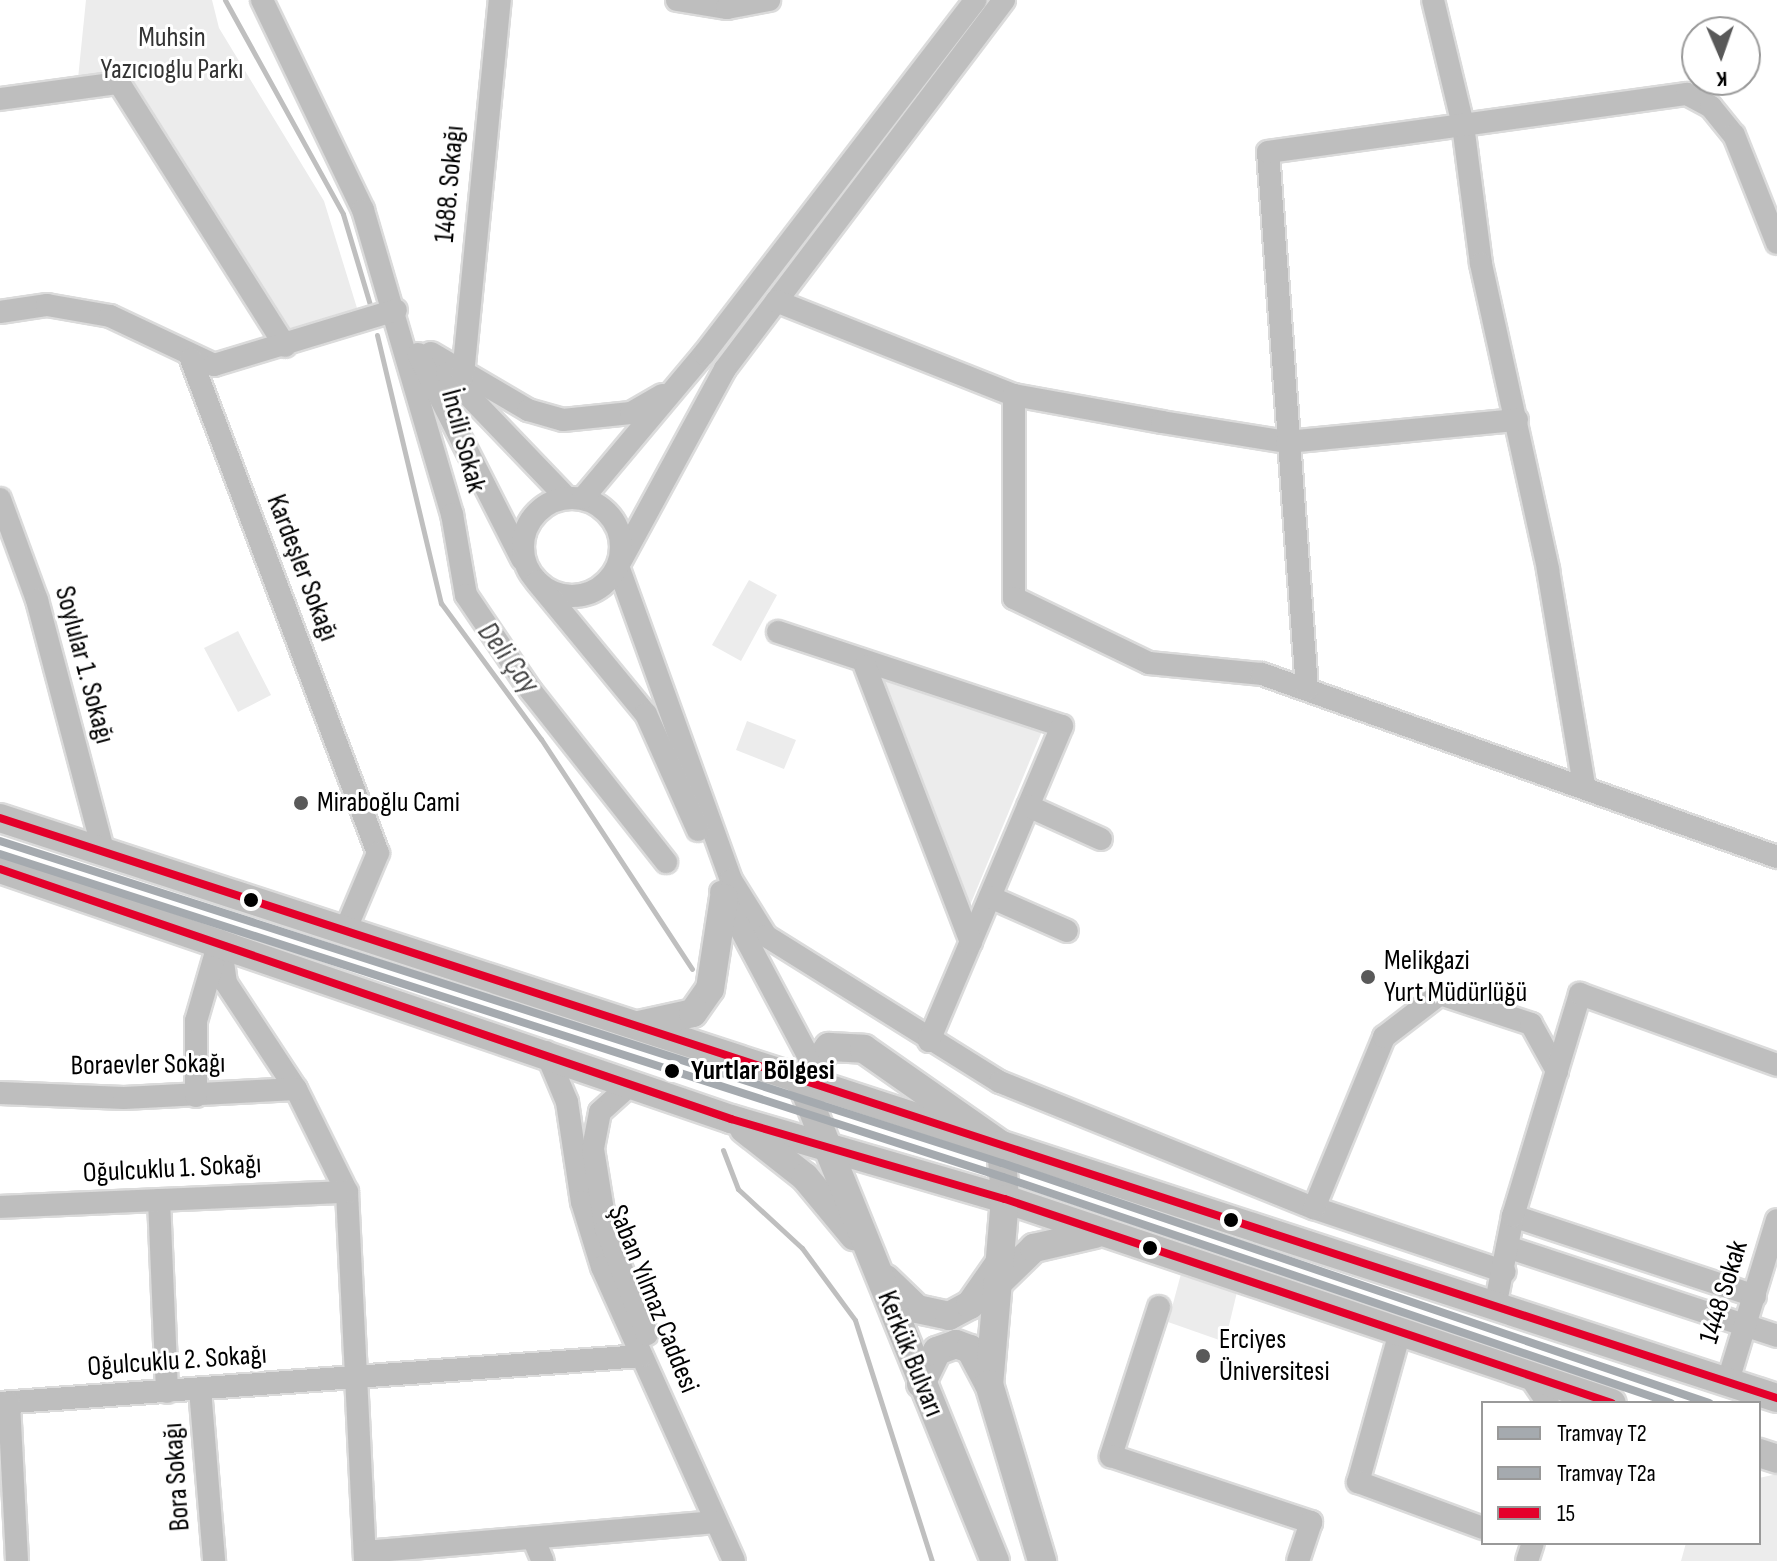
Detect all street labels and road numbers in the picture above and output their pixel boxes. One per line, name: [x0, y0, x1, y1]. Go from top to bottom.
street label: 1488. Sokağı: [428, 124, 472, 244]
street label: İncili Sokak: [433, 386, 493, 496]
street label: Kardeşler Sokağı: [259, 490, 345, 646]
street label: Soylular 1. Sokağı: [47, 583, 121, 747]
street label: Boraevler Sokağı: [70, 1047, 226, 1083]
street label: Oğulcuklu 1. Sokağı: [82, 1148, 262, 1190]
street label: Şaban Yılmaz Caddesi: [600, 1200, 706, 1398]
street label: 1448 Sokak: [1692, 1236, 1756, 1348]
street label: Kerkük Bulvarı: [870, 1286, 950, 1422]
street label: Oğulcuklu 2. Sokağı: [86, 1338, 268, 1384]
street label: Bora Sokağı: [156, 1422, 198, 1532]

